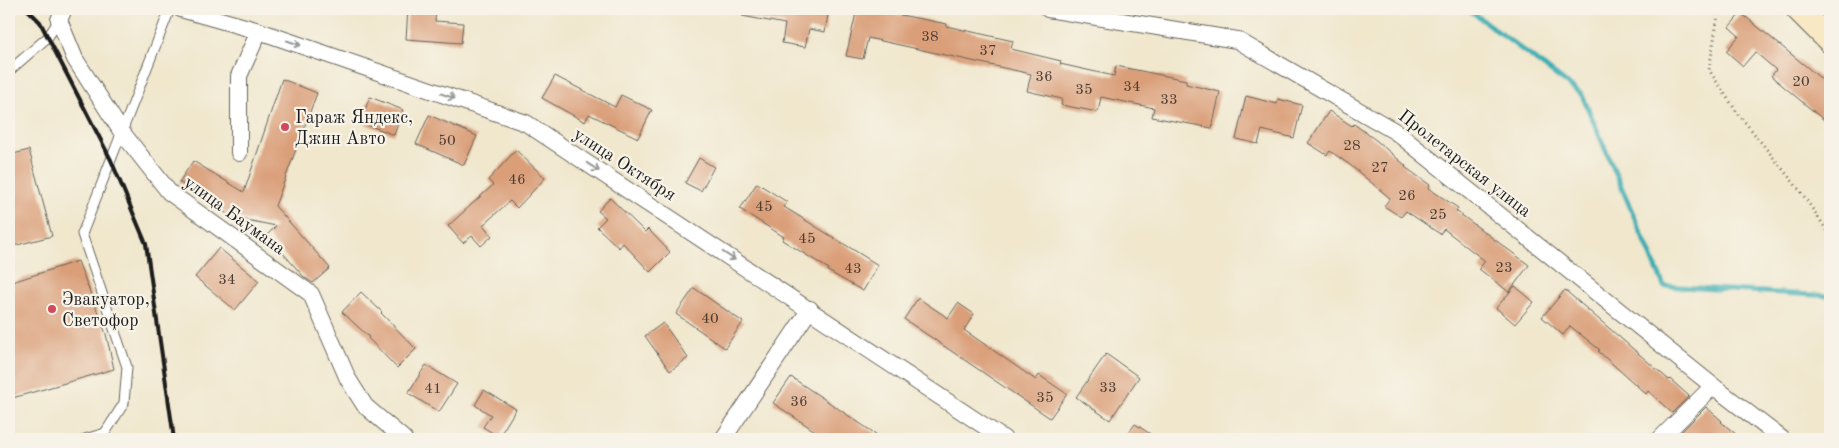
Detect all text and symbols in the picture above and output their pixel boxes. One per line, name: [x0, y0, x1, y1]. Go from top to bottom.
house number: 38: [921, 30, 939, 45]
one-way arrow: [286, 39, 302, 48]
house number: 37: [979, 44, 997, 59]
house number: 36: [1035, 70, 1053, 85]
house number: 20: [1792, 75, 1810, 90]
house number: 34: [1123, 80, 1141, 95]
house number: 35: [1075, 83, 1093, 98]
one-way arrow: [440, 92, 455, 101]
house number: 33: [1160, 93, 1178, 108]
street label: Пролетарская улица: [1395, 107, 1534, 221]
place label: Гараж Яндекс, Джин Авто: [295, 109, 413, 148]
marker: Гараж Яндекс, Джин Авто: [279, 121, 291, 133]
street label: улица Октября: [570, 125, 679, 205]
house number: 50: [438, 134, 456, 149]
house number: 28: [1343, 139, 1361, 154]
one-way arrow: [586, 161, 600, 172]
house number: 27: [1371, 161, 1389, 176]
street label: улица Баумана: [180, 173, 288, 258]
house number: 46: [508, 173, 526, 188]
house number: 26: [1398, 189, 1416, 204]
house number: 45: [755, 200, 773, 215]
house number: 25: [1429, 208, 1447, 223]
house number: 45: [798, 232, 816, 247]
one-way arrow: [721, 251, 735, 261]
house number: 23: [1495, 261, 1513, 276]
house number: 43: [844, 262, 862, 277]
house number: 34: [218, 273, 236, 288]
place label: Эвакуатор, Светофор: [62, 291, 150, 331]
marker: Эвакуатор, Светофор: [46, 303, 58, 315]
house number: 40: [701, 312, 719, 327]
house number: 33: [1099, 381, 1117, 396]
house number: 41: [424, 382, 442, 397]
house number: 35: [1036, 391, 1054, 406]
house number: 36: [790, 395, 808, 410]

